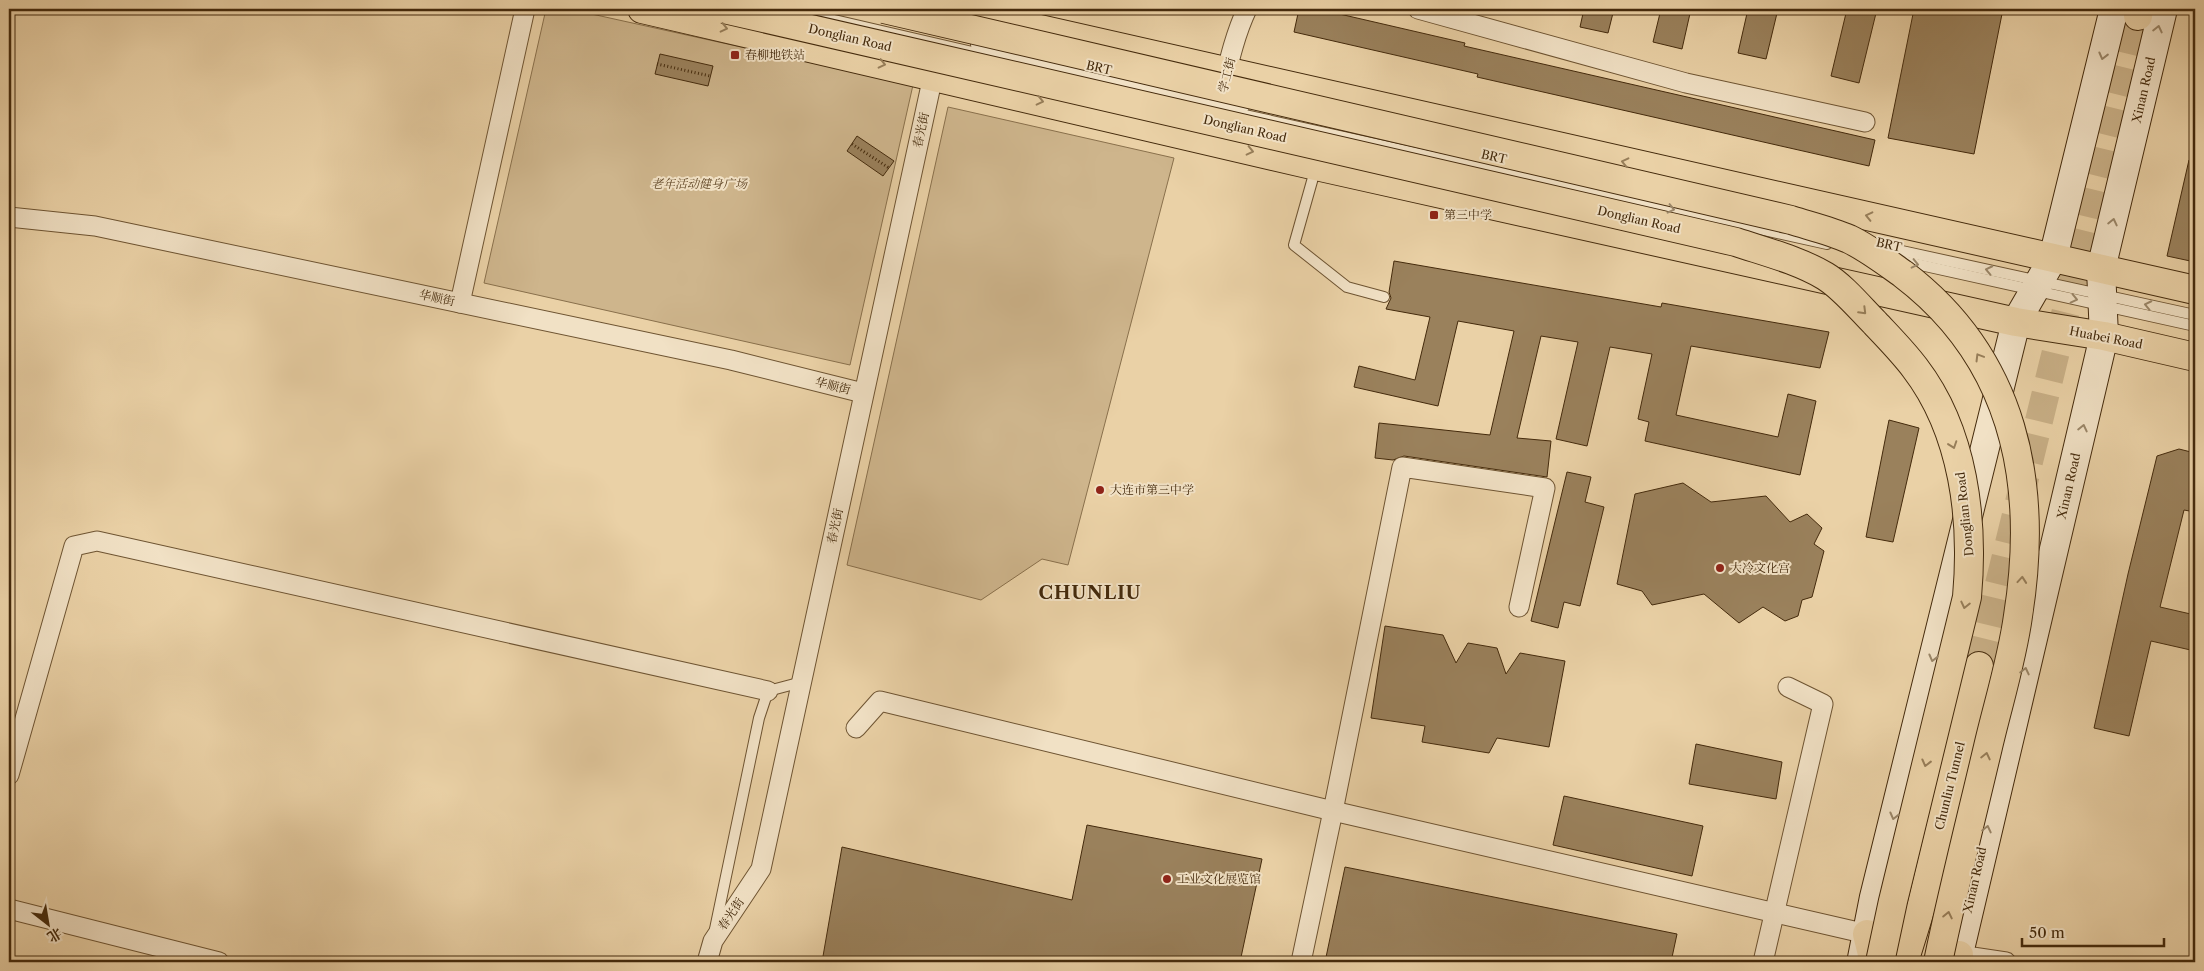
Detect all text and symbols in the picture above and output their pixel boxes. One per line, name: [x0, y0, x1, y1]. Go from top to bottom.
street label: Donglian Road: [807, 21, 894, 55]
one-way arrow: [719, 22, 728, 33]
one-way arrow: [2152, 25, 2163, 34]
place label: 春柳地铁站: [745, 47, 805, 62]
marker: 春柳地铁站: [729, 49, 741, 61]
one-way arrow: [2098, 52, 2109, 61]
street label: 学工街: [1215, 55, 1238, 94]
street label: Xinan Road: [2128, 55, 2159, 125]
street label: BRT: [1085, 57, 1113, 78]
one-way arrow: [878, 58, 887, 69]
one-way arrow: [1036, 95, 1045, 106]
street label: 春光街: [909, 110, 932, 149]
street label: Donglian Road: [1202, 112, 1289, 146]
one-way arrow: [1245, 145, 1254, 156]
street label: BRT: [1480, 146, 1508, 167]
one-way arrow: [1620, 157, 1629, 168]
park label: 老年活动健身广场: [651, 176, 748, 191]
street label: Donglian Road: [1596, 203, 1683, 237]
one-way arrow: [1667, 203, 1675, 214]
place label: 第三中学: [1444, 207, 1492, 222]
marker: 第三中学: [1428, 209, 1440, 221]
one-way arrow: [1864, 212, 1873, 222]
one-way arrow: [2107, 217, 2118, 226]
street label: BRT: [1875, 234, 1903, 255]
one-way arrow: [1911, 258, 1919, 269]
one-way arrow: [1984, 265, 1993, 276]
street label: 华顺街: [418, 286, 457, 309]
one-way arrow: [2069, 293, 2078, 304]
one-way arrow: [2143, 300, 2152, 311]
one-way arrow: [1858, 306, 1867, 315]
street label: Huabei Road: [2068, 323, 2145, 352]
one-way arrow: [1975, 353, 1985, 362]
street label: 华顺街: [814, 374, 853, 397]
one-way arrow: [2077, 425, 2087, 433]
one-way arrow: [1947, 440, 1957, 449]
street label: Xinan Road: [2053, 451, 2084, 521]
street label: Donglian Road: [1953, 470, 1976, 557]
place label: 大连市第三中学: [1110, 482, 1194, 497]
marker: 大连市第三中学: [1094, 484, 1106, 496]
street label: 春光街: [823, 506, 846, 545]
place label: 大冷文化宫: [1730, 560, 1790, 575]
marker: 大冷文化宫: [1714, 562, 1726, 574]
one-way arrow: [2016, 576, 2027, 584]
district label: CHUNLIU: [1039, 582, 1141, 604]
one-way arrow: [1960, 601, 1971, 610]
one-way arrow: [1928, 654, 1939, 663]
one-way arrow: [2019, 667, 2030, 676]
street label: Chunliu Tunnel: [1931, 740, 1968, 832]
one-way arrow: [1980, 752, 1991, 761]
one-way arrow: [1922, 759, 1932, 767]
one-way arrow: [1889, 812, 1900, 821]
one-way arrow: [1981, 825, 1992, 834]
street label: Xinan Road: [1959, 845, 1990, 915]
place label: 工业文化展览馆: [1177, 871, 1261, 886]
marker: 工业文化展览馆: [1161, 873, 1173, 885]
street label: 春光街: [714, 894, 747, 933]
north arrow: [22, 898, 72, 948]
one-way arrow: [1942, 910, 1953, 919]
scale bar: [2022, 916, 2164, 948]
text: 50 m: [2029, 923, 2065, 942]
text: 北: [44, 924, 65, 946]

